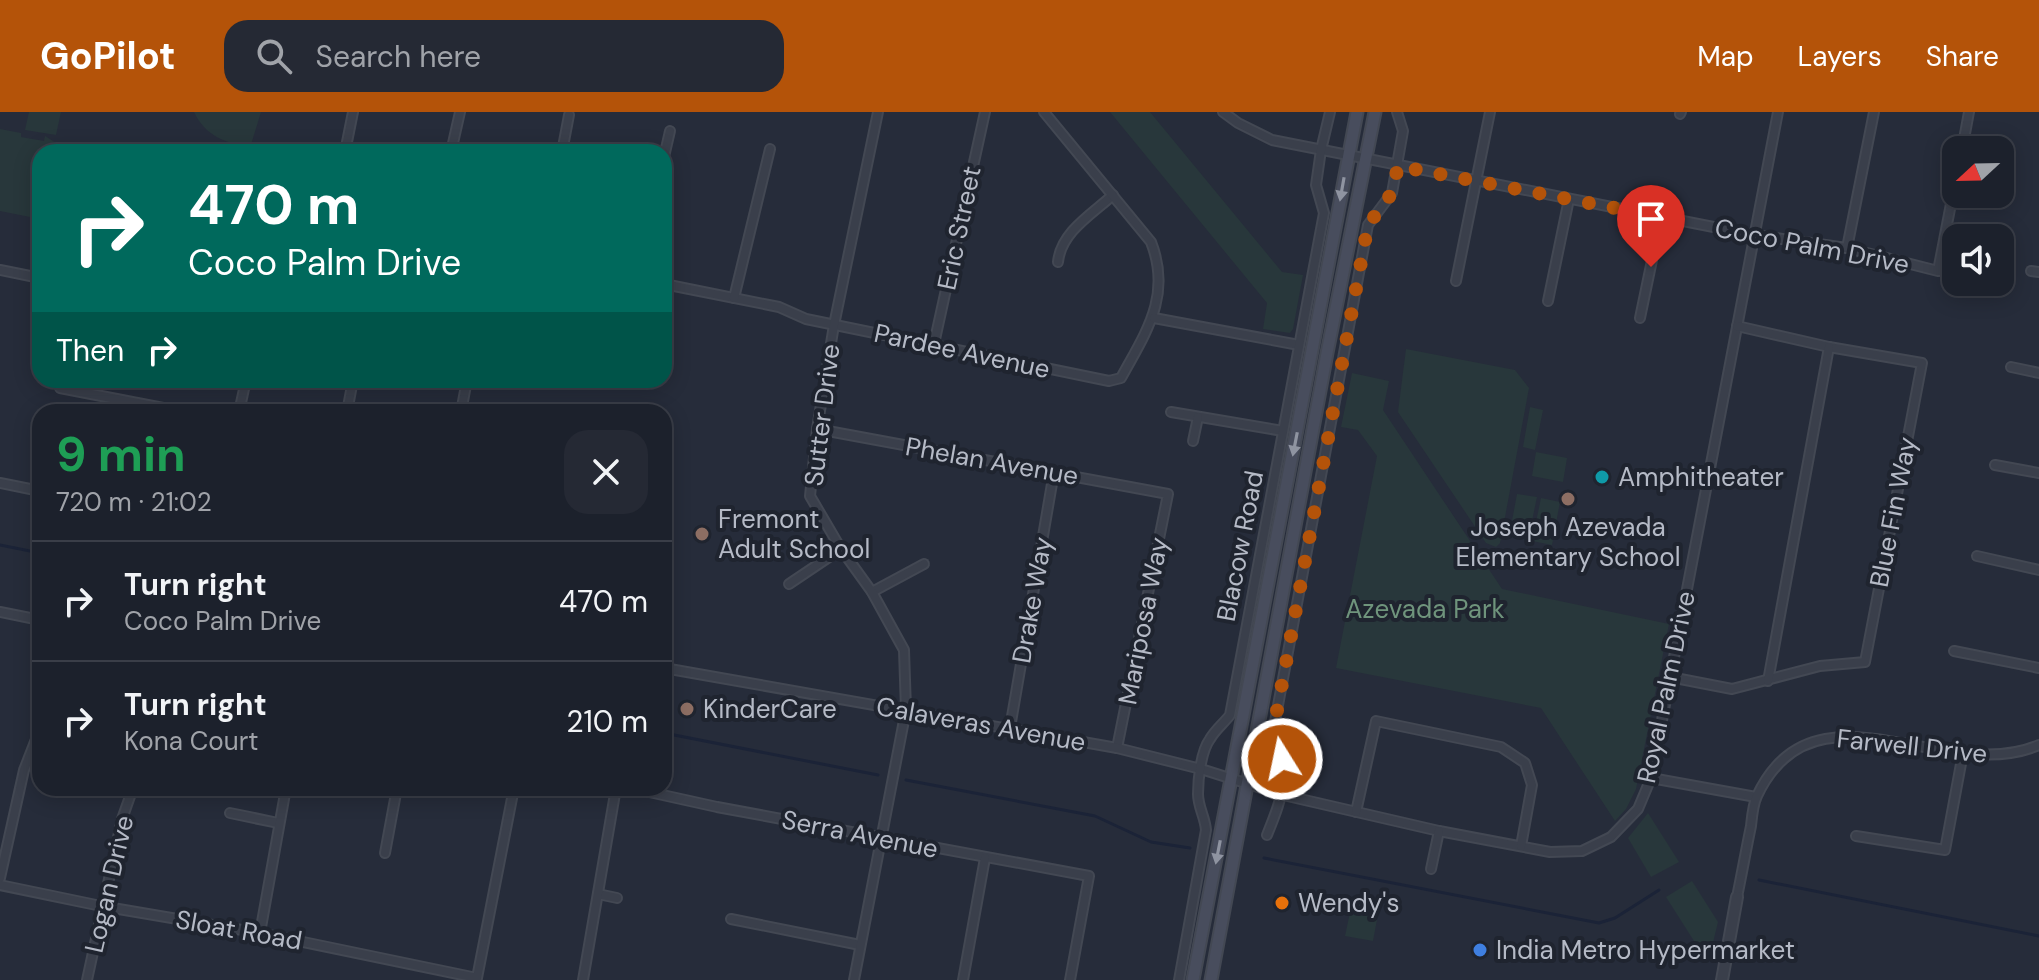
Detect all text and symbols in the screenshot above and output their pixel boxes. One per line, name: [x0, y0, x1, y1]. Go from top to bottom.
search box: [224, 20, 784, 92]
text: GoPilot: [40, 31, 176, 81]
icon: search: [252, 34, 296, 78]
text: Search here: [316, 37, 481, 76]
text: Map: [1697, 38, 1754, 75]
text: Layers: [1798, 38, 1882, 75]
text: Share: [1926, 38, 1999, 75]
north arrow: [1942, 136, 2014, 208]
map controls: [1942, 136, 2014, 296]
street label: Eric Street: [929, 163, 989, 293]
text: 470 m: [188, 168, 359, 241]
icon: right: [56, 176, 160, 280]
one-way arrow: [1336, 176, 1348, 201]
pin: [1617, 185, 1685, 267]
icon: arrive: [1629, 197, 1673, 241]
street label: Coco Palm Drive: [1712, 210, 1912, 282]
button: sound: [1942, 224, 2014, 296]
text: Coco Palm Drive: [188, 239, 461, 286]
street label: Pardee Avenue: [871, 316, 1053, 386]
icon: right: [140, 328, 184, 372]
text: Then: [56, 331, 124, 370]
street label: Sutter Drive: [796, 342, 848, 488]
text: 9 min: [56, 423, 186, 486]
street label: Phelan Avenue: [903, 429, 1081, 493]
button: close: [564, 430, 648, 514]
one-way arrow: [1288, 432, 1300, 457]
street label: Blue Fin Way: [1862, 434, 1924, 590]
place label: Amphitheater: [1618, 460, 1784, 494]
street label: Blacow Road: [1209, 468, 1271, 624]
marker: Amphitheater: [1593, 468, 1611, 486]
text: 720 m · 21:02: [56, 485, 212, 519]
marker: Joseph Azevada Elementary School: [1559, 490, 1577, 508]
place label: Fremont Adult School: [718, 502, 870, 566]
place label: Joseph Azevada Elementary School: [1456, 510, 1680, 574]
marker: Fremont Adult School: [693, 525, 711, 543]
street label: Drake Way: [1004, 534, 1060, 666]
street label: Mariposa Way: [1110, 534, 1176, 708]
text: Turn right: [124, 565, 267, 604]
icon: right: [56, 579, 100, 623]
text: 470 m: [559, 582, 648, 621]
street label: Royal Palm Drive: [1629, 588, 1703, 786]
park label: Azevada Park: [1345, 592, 1505, 626]
text: Coco Palm Drive: [124, 604, 321, 638]
text: Turn right: [124, 685, 267, 724]
street label: Calaveras Avenue: [874, 689, 1088, 759]
place label: KinderCare: [703, 692, 837, 726]
icon: right: [56, 699, 100, 743]
marker: KinderCare: [678, 700, 696, 718]
text: 210 m: [566, 702, 648, 741]
position arrow: [1240, 717, 1324, 801]
street label: Farwell Drive: [1835, 721, 1989, 771]
text: Kona Court: [124, 724, 259, 758]
street label: Serra Avenue: [779, 802, 941, 866]
street label: Logan Drive: [77, 812, 141, 956]
one-way arrow: [1211, 840, 1223, 865]
place label: Wendy's: [1298, 886, 1399, 920]
marker: Wendy's: [1273, 894, 1291, 912]
street label: Sloat Road: [173, 902, 305, 958]
place label: India Metro Hypermarket: [1496, 933, 1795, 967]
marker: India Metro Hypermarket: [1471, 941, 1489, 959]

